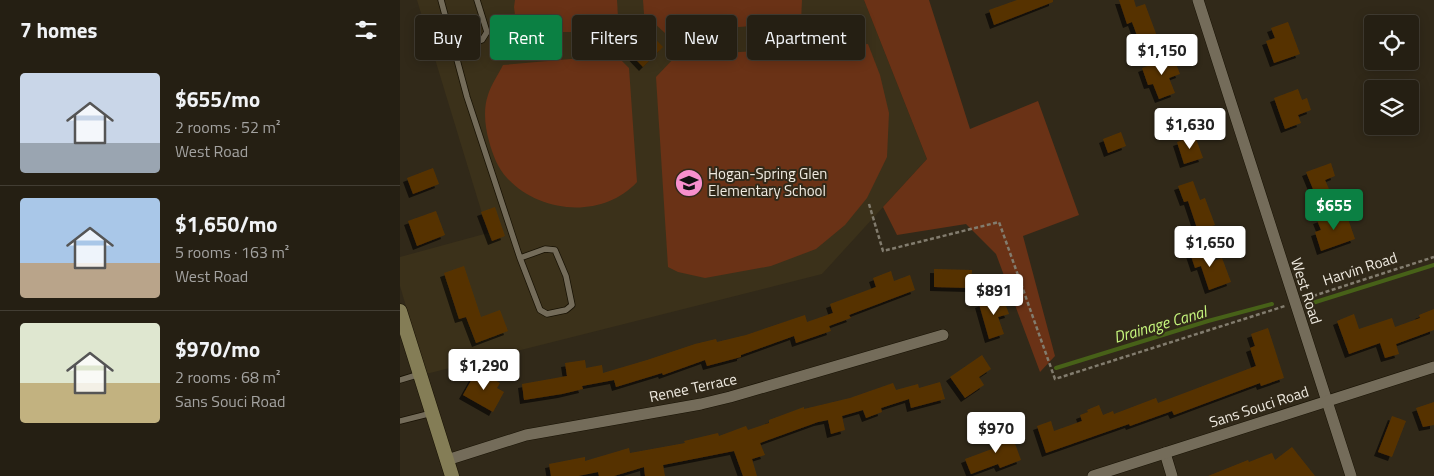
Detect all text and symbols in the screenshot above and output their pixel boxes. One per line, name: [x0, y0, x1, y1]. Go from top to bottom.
text: 7 homes: [20, 14, 97, 46]
chip: Buy: [415, 15, 480, 60]
chip: Rent: [490, 15, 562, 60]
chip: Filters: [572, 15, 656, 60]
chip: New: [666, 15, 737, 60]
chip: Apartment: [747, 15, 865, 60]
map controls: [1364, 15, 1419, 135]
button: locate: [1364, 15, 1419, 70]
icon: filters: [352, 16, 380, 44]
pin: $1,150: [1121, 34, 1203, 76]
text: $1,150: [1137, 38, 1187, 62]
button: layers: [1364, 80, 1419, 135]
text: $655/mo: [175, 83, 260, 115]
icon: home: [60, 93, 120, 153]
pin: $1,630: [1149, 108, 1231, 150]
text: $1,630: [1165, 112, 1215, 136]
text: 2 rooms · 52 m²: [175, 115, 280, 139]
text: West Road: [175, 139, 248, 163]
place label: Hogan-Spring Glen Elementary School: [708, 162, 827, 202]
school or university icon: Hogan-Spring Glen Elementary School: [674, 168, 704, 198]
pin: $655: [1304, 188, 1364, 231]
text: $655: [1316, 193, 1352, 217]
text: $1,650/mo: [175, 208, 277, 240]
icon: home: [60, 218, 120, 278]
pin: $1,650: [1169, 226, 1251, 268]
text: $1,650: [1185, 230, 1235, 254]
text: 5 rooms · 163 m²: [175, 240, 289, 264]
street label: Harvin Road: [1320, 246, 1400, 291]
street label: West Road: [1285, 255, 1328, 327]
text: West Road: [175, 264, 248, 288]
pin: $891: [964, 274, 1024, 316]
text: $891: [976, 278, 1012, 302]
water label: Drainage Canal: [1111, 299, 1211, 349]
text: $970/mo: [175, 333, 260, 365]
icon: home: [60, 343, 120, 403]
pin: $1,290: [443, 348, 525, 391]
text: $1,290: [459, 353, 509, 377]
text: 2 rooms · 68 m²: [175, 365, 280, 389]
street label: Renee Terrace: [647, 367, 739, 408]
street label: Sans Souci Road: [1206, 380, 1312, 433]
text: Sans Souci Road: [175, 389, 286, 413]
pin: $970: [966, 412, 1026, 454]
text: $970: [978, 416, 1014, 440]

